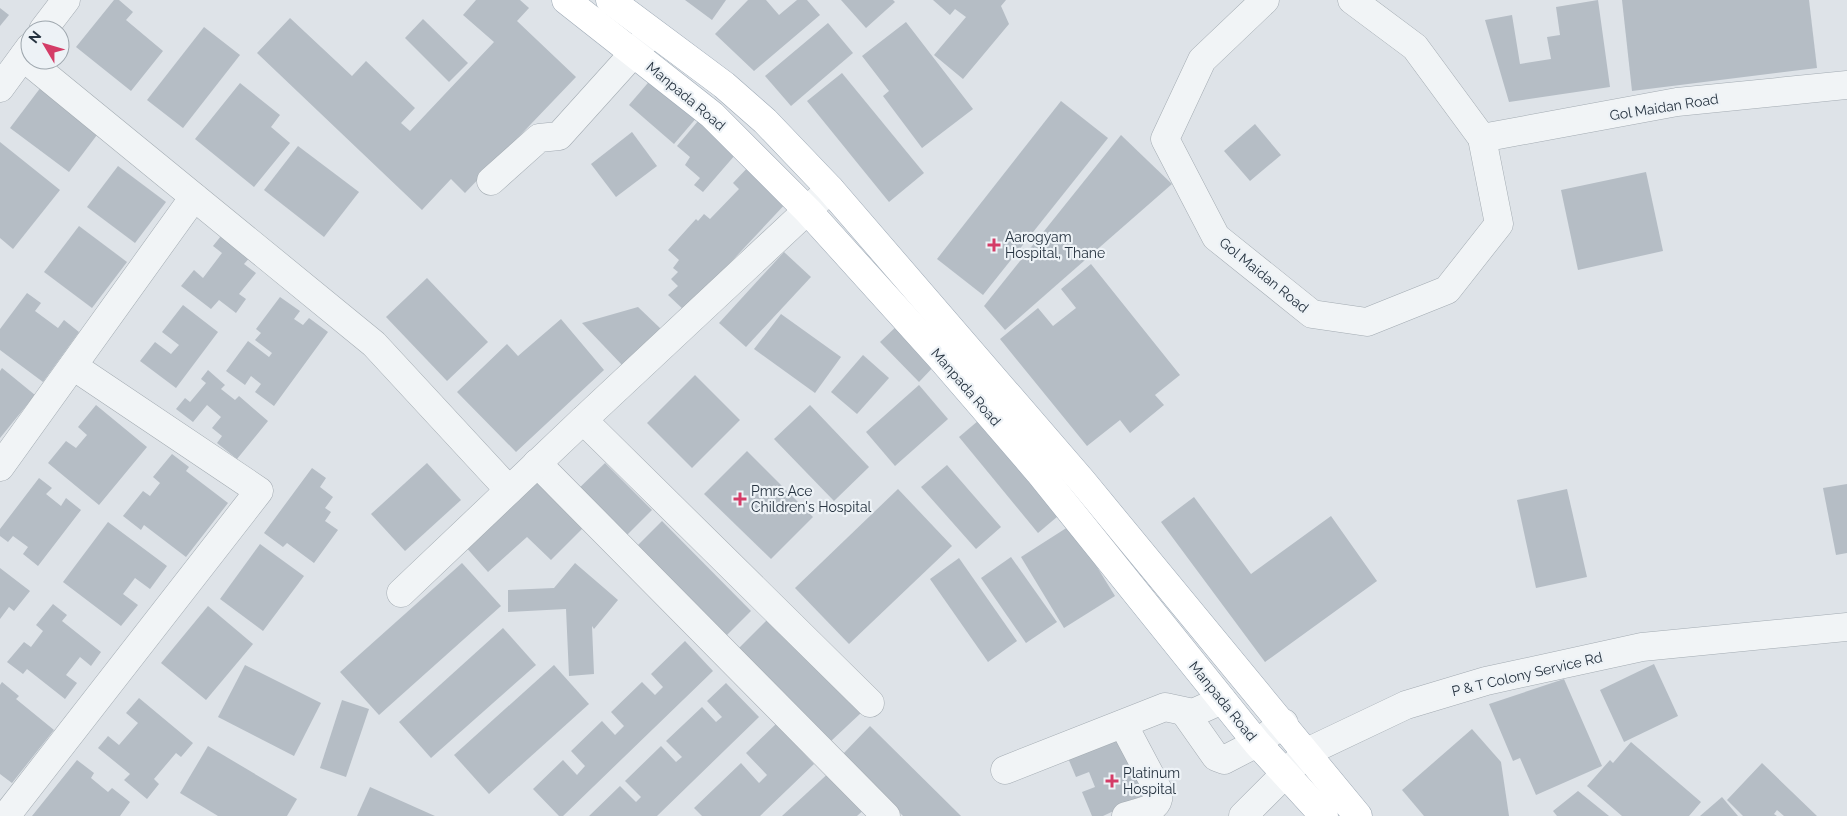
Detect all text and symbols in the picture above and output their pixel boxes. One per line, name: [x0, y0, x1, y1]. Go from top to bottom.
north arrow: [20, 20, 70, 70]
text: N: [25, 28, 44, 46]
street label: Manpada Road: [643, 58, 729, 134]
street label: Gol Maidan Road: [1608, 91, 1720, 123]
place label: Aarogyam Hospital, Thane: [1005, 229, 1105, 261]
street label: Gol Maidan Road: [1216, 234, 1312, 316]
marker: Aarogyam Hospital, Thane: [987, 238, 1001, 252]
street label: Manpada Road: [928, 345, 1004, 429]
place label: Pmrs Ace Children's Hospital: [751, 483, 872, 515]
marker: Pmrs Ace Children's Hospital: [733, 492, 747, 506]
street label: P & T Colony Service Rd: [1450, 649, 1604, 699]
street label: Manpada Road: [1186, 658, 1260, 744]
place label: Platinum Hospital: [1123, 765, 1180, 797]
marker: Platinum Hospital: [1105, 774, 1119, 788]

